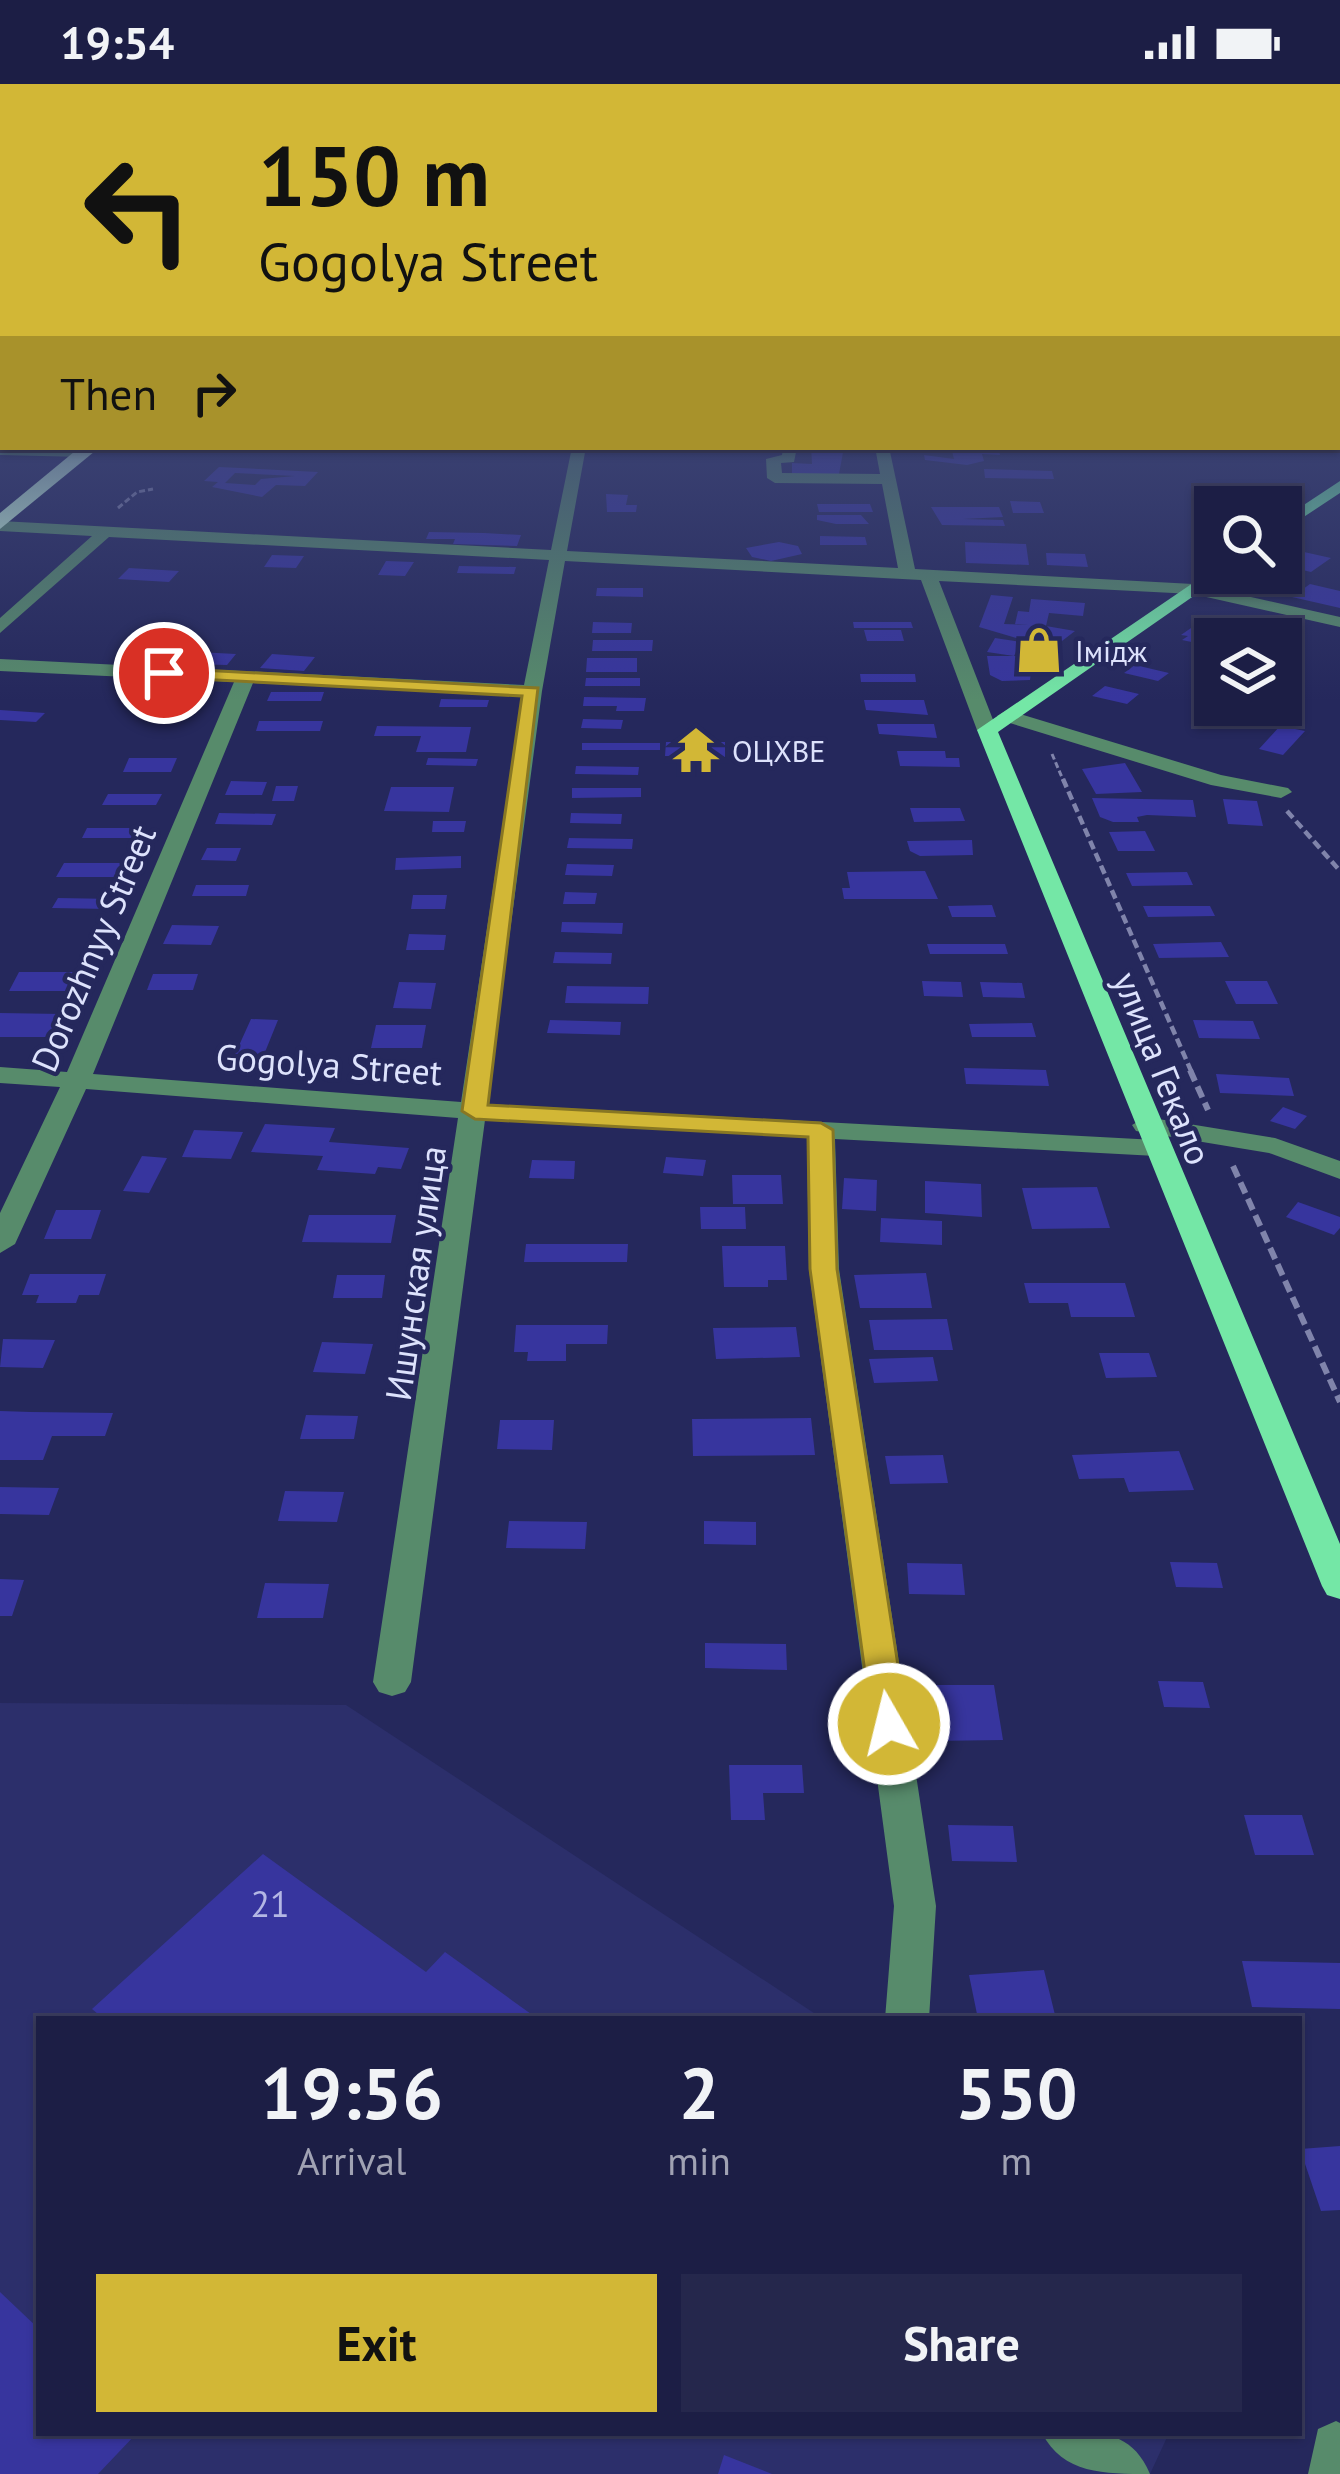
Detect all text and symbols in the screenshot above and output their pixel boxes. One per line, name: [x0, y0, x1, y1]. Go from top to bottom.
text: 19:54: [60, 13, 174, 71]
text: 150 m: [258, 120, 490, 229]
icon: left: [60, 132, 216, 288]
text: Gogolya Street: [258, 226, 598, 296]
icon: right: [181, 360, 247, 426]
text: Then: [60, 364, 157, 422]
map controls: [1194, 486, 1302, 726]
button: search: [1194, 486, 1302, 594]
button: layers: [1194, 618, 1302, 726]
pin: [113, 622, 215, 724]
shop icon: Імідж: [1014, 625, 1064, 675]
place label: Імідж: [1075, 631, 1147, 670]
icon: arrive: [131, 640, 197, 706]
temple icon: ОЦХВЕ: [671, 725, 721, 775]
place label: ОЦХВЕ: [732, 731, 825, 770]
street label: Dorozhnyy Street: [20, 818, 166, 1078]
street label: улица Гекало: [1103, 965, 1223, 1171]
street label: Gogolya Street: [214, 1033, 444, 1095]
street label: Ишунская улица: [374, 1143, 456, 1403]
position arrow: [826, 1661, 952, 1787]
house number: 21: [250, 1880, 290, 1927]
text: 19:56: [260, 2046, 443, 2139]
text: 2: [679, 2046, 720, 2139]
text: 550: [955, 2046, 1078, 2139]
text: Arrival: [297, 2135, 406, 2186]
text: min: [667, 2135, 731, 2186]
text: m: [1001, 2135, 1032, 2186]
button: Exit: [96, 2274, 657, 2412]
button: Share: [681, 2274, 1242, 2412]

